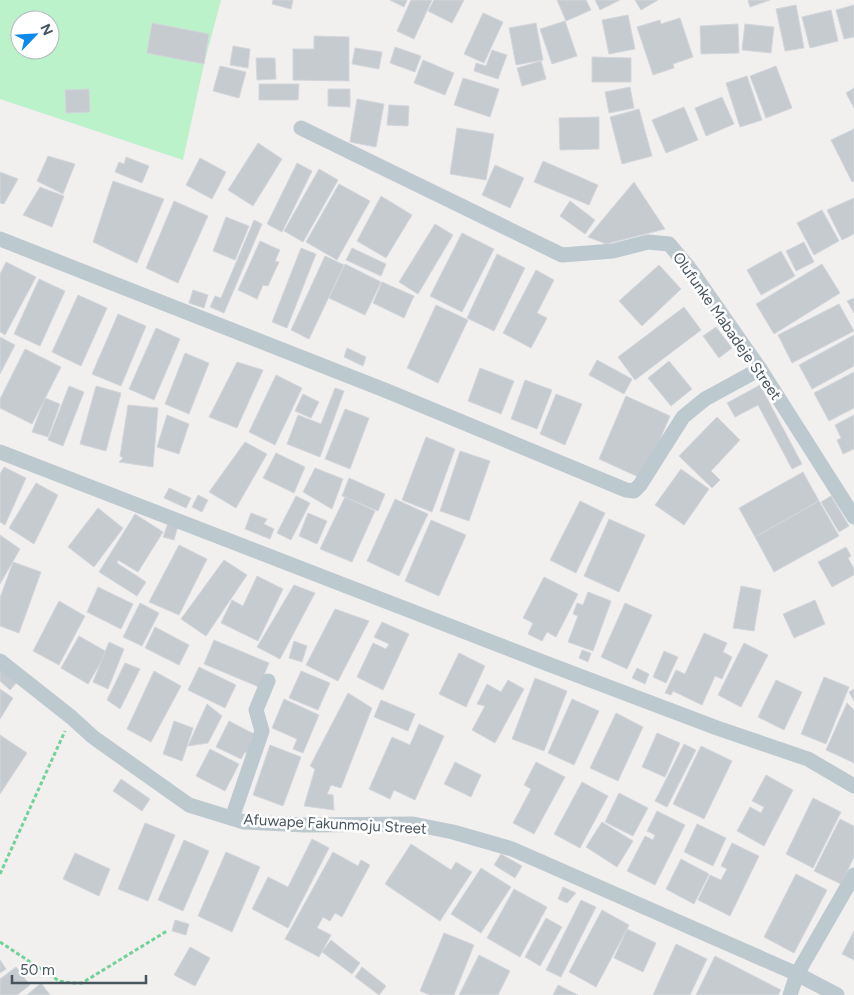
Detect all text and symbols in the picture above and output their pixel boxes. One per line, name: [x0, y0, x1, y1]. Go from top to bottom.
north arrow: [10, 10, 60, 60]
text: N: [36, 21, 56, 38]
street label: Olufunke Mabadeje Street: [669, 249, 785, 404]
street label: Afuwape Fakunmoju Street: [243, 810, 427, 838]
scale bar: [12, 952, 146, 984]
text: 50 m: [20, 961, 55, 979]

